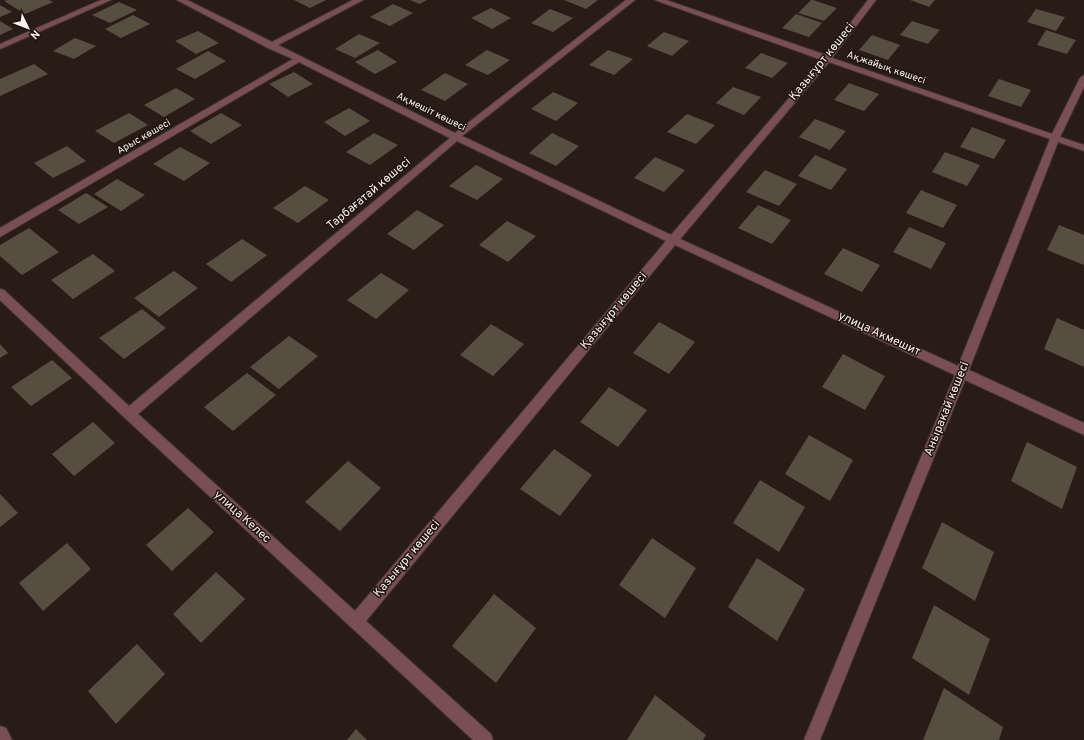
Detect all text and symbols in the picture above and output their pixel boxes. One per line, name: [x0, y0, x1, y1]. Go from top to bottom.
north arrow: [8, 8, 48, 48]
street label: Қазығұрт көшесі: [786, 20, 858, 104]
text: N: [27, 26, 42, 42]
street label: Ақжайық көшесі: [845, 48, 927, 88]
street label: Ақмешіт көшесі: [394, 90, 468, 134]
street label: Арыс көшесі: [115, 116, 173, 158]
street label: Тарбағатай көшесі: [324, 154, 414, 234]
street label: Қазығұрт көшесі: [577, 269, 651, 353]
street label: улица Акмешит: [835, 308, 923, 360]
street label: Аныракай көшесі: [921, 360, 973, 458]
street label: улица Келеc: [210, 487, 274, 547]
street label: Қазығұрт көшесі: [370, 517, 444, 601]

